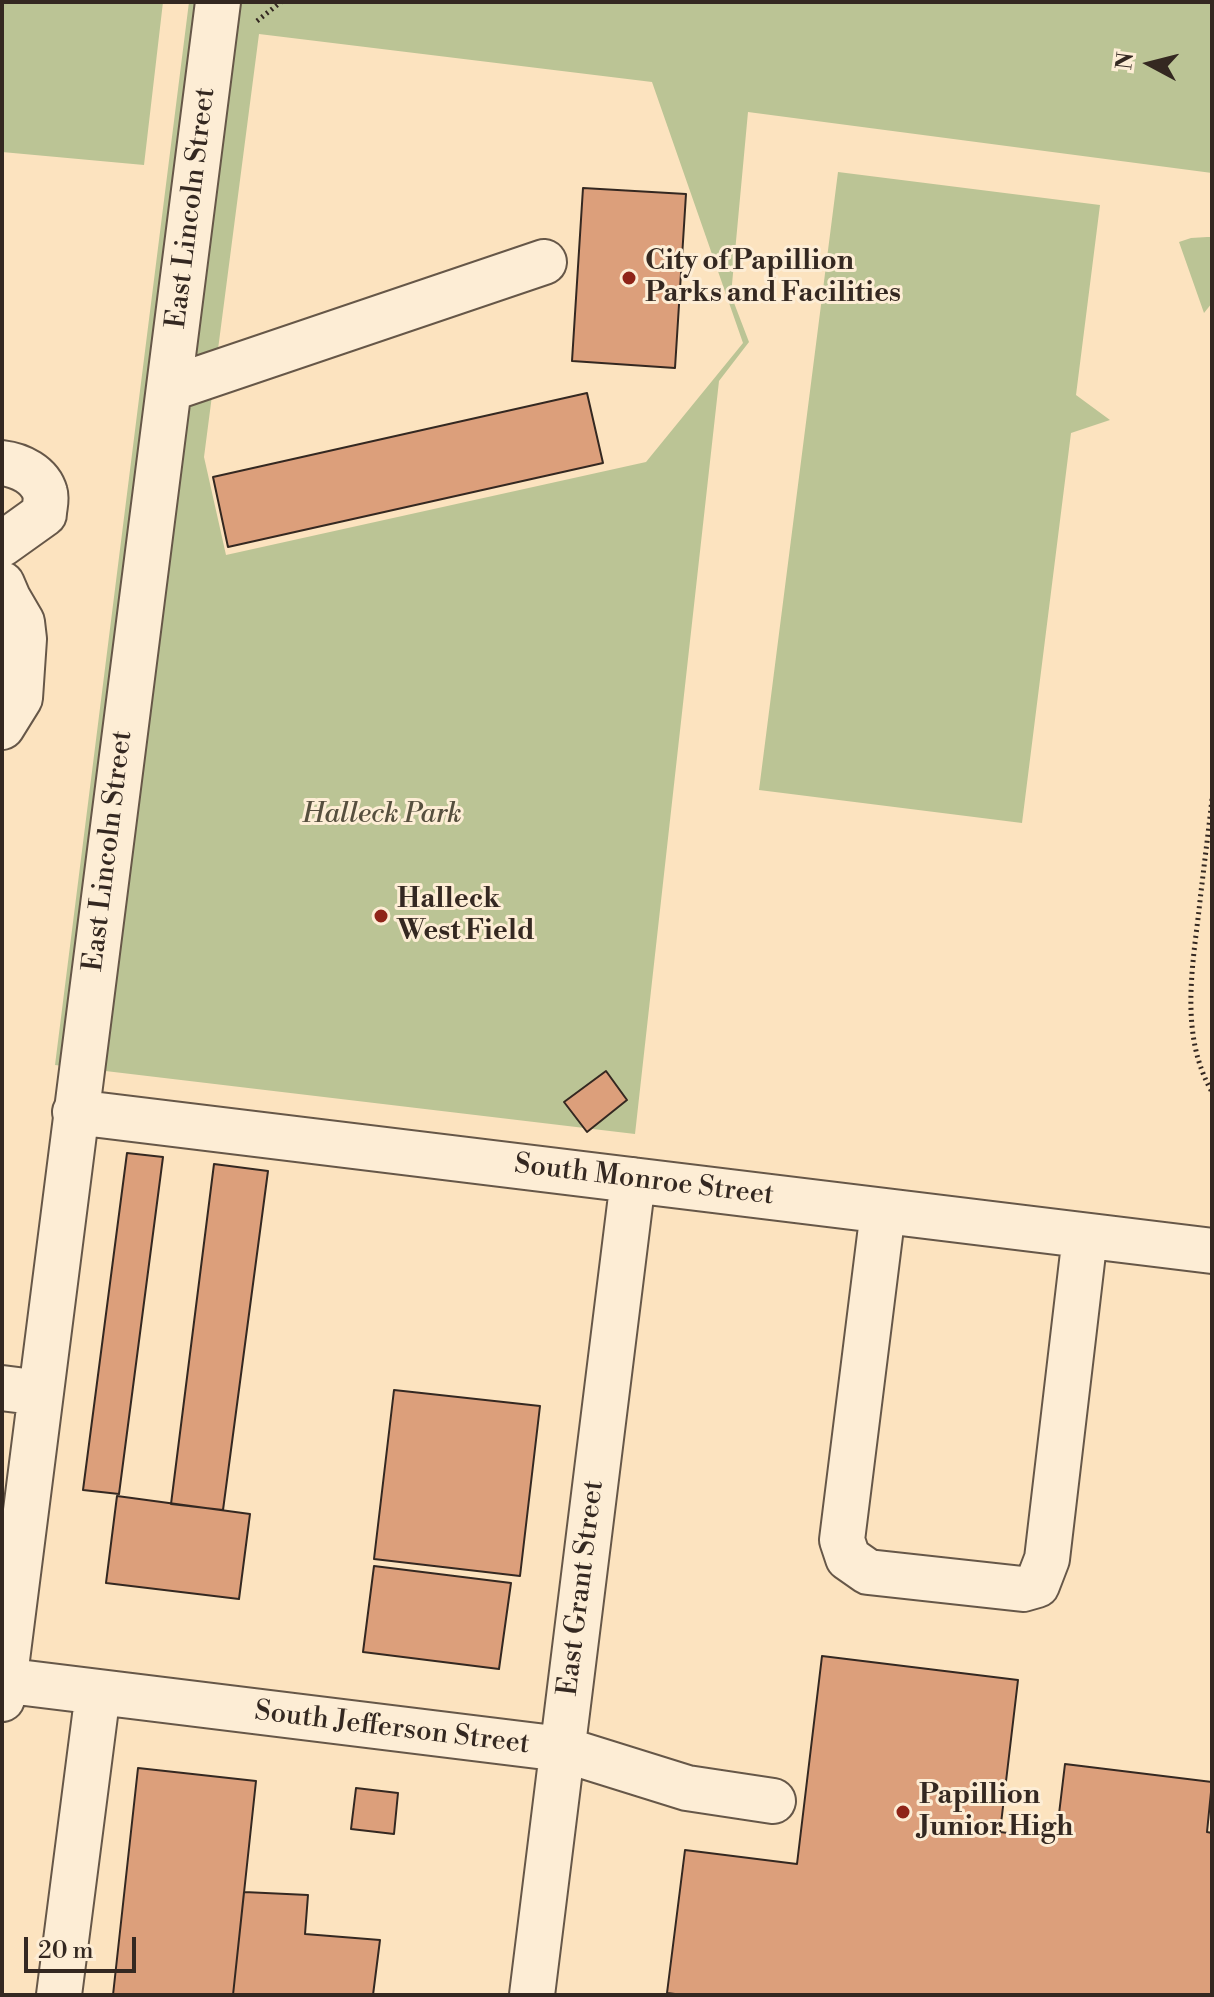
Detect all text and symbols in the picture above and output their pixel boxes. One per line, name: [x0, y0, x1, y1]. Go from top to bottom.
north arrow: [1110, 24, 1190, 104]
text: N: [1111, 51, 1140, 71]
street label: East Lincoln Street: [161, 85, 223, 331]
place label: City of Papillion Parks and Facilities: [645, 245, 901, 311]
marker: City of Papillion Parks and Facilities: [620, 269, 638, 287]
street label: East Lincoln Street: [78, 728, 140, 974]
park label: Halleck Park: [302, 798, 462, 832]
place label: Halleck West Field: [397, 883, 535, 949]
marker: Halleck West Field: [372, 907, 390, 925]
street label: South Monroe Street: [512, 1148, 776, 1214]
street label: East Grant Street: [552, 1478, 612, 1698]
street label: South Jefferson Street: [253, 1695, 531, 1763]
place label: Papillion Junior High: [919, 1779, 1073, 1845]
marker: Papillion Junior High: [894, 1803, 912, 1821]
scale bar: [28, 1921, 140, 1971]
text: 20 m: [38, 1936, 94, 1966]

